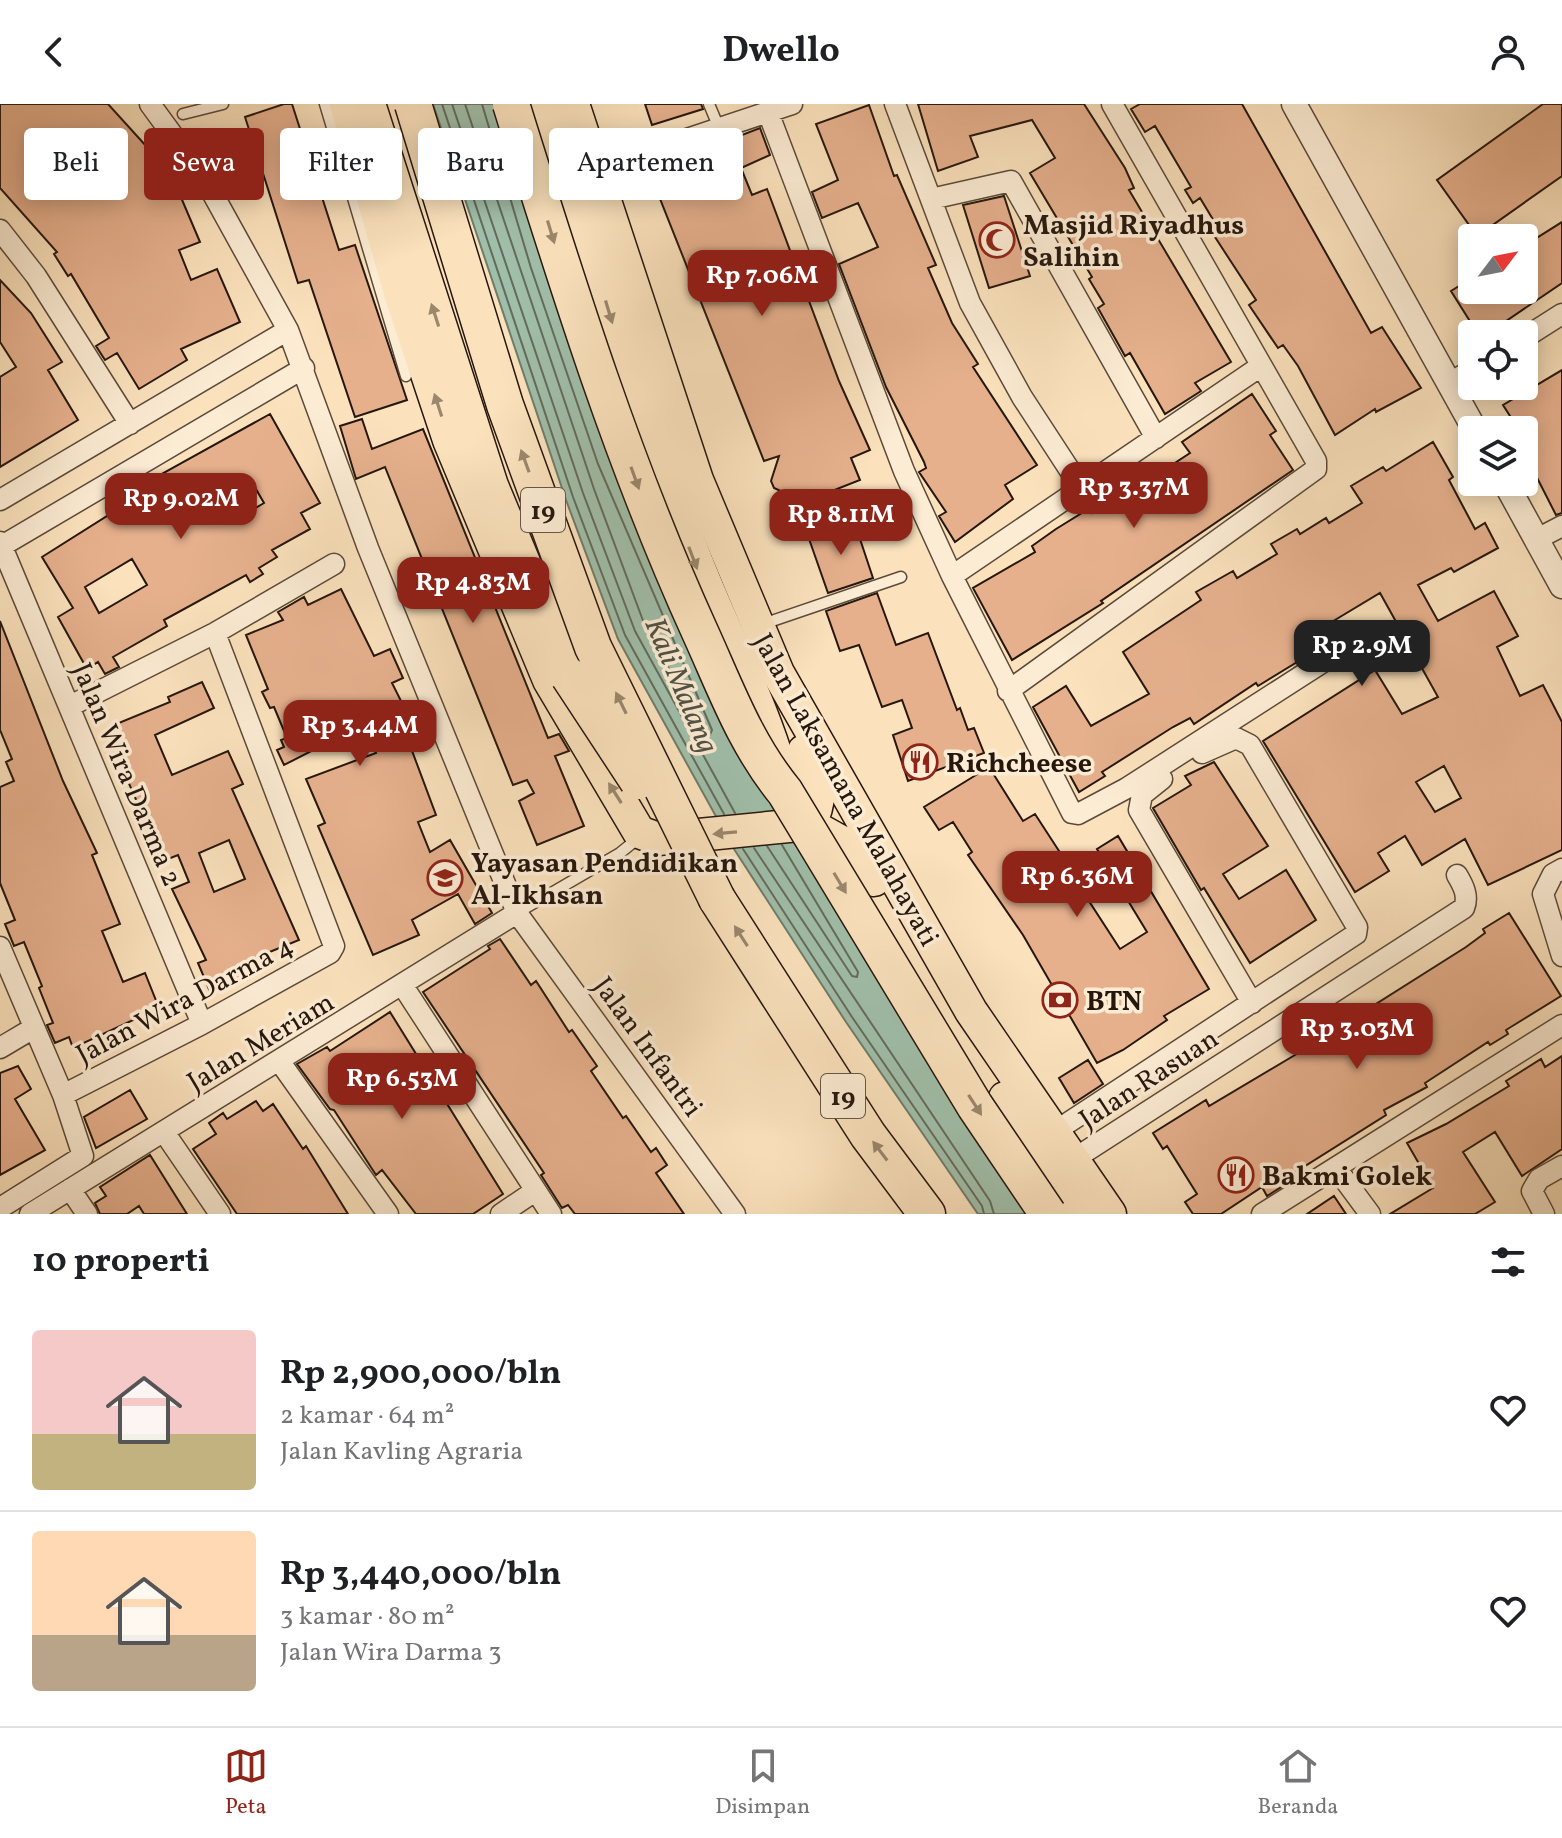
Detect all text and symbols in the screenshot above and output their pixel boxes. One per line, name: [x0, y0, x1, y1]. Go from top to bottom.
text: Dwello: [722, 27, 840, 77]
icon: back: [32, 30, 76, 74]
icon: person: [1486, 30, 1530, 74]
chip: Beli: [24, 128, 128, 200]
chip: Sewa: [144, 128, 264, 200]
chip: Filter: [280, 128, 402, 200]
chip: Baru: [418, 128, 533, 200]
chip: Apartemen: [549, 128, 743, 200]
place label: Masjid Riyadhus Salihin: [1023, 207, 1244, 278]
one-way arrow: [545, 220, 558, 244]
mosque icon: Masjid Riyadhus Salihin: [978, 221, 1016, 259]
north arrow: [1458, 224, 1538, 304]
map controls: [1458, 224, 1538, 496]
pin: Rp 7.06M: [679, 250, 845, 318]
text: Rp 7.06M: [706, 258, 818, 294]
one-way arrow: [603, 301, 615, 325]
one-way arrow: [428, 302, 440, 326]
button: locate: [1458, 320, 1538, 400]
one-way arrow: [431, 392, 443, 416]
button: layers: [1458, 416, 1538, 496]
one-way arrow: [518, 449, 531, 473]
pin: Rp 3.37M: [1051, 462, 1217, 530]
one-way arrow: [629, 466, 642, 490]
text: Rp 3.37M: [1079, 470, 1189, 506]
pin: Rp 9.02M: [98, 473, 264, 541]
text: Rp 9.02M: [123, 481, 239, 517]
road number: 19: [521, 488, 565, 532]
pin: Rp 8.11M: [758, 489, 924, 557]
text: Rp 8.11M: [787, 497, 895, 533]
one-way arrow: [687, 546, 700, 570]
pin: Rp 4.83M: [390, 557, 556, 625]
text: Rp 4.83M: [415, 565, 531, 601]
water label: Kali Malang: [633, 611, 728, 760]
pin: Rp 2.9M: [1288, 620, 1436, 688]
street label: Jalan Laksamana Malahayati: [742, 627, 947, 954]
text: Rp 2.9M: [1312, 628, 1412, 664]
street label: Jalan Wira Darma 2: [61, 657, 190, 893]
one-way arrow: [614, 691, 627, 714]
pin: Rp 3.44M: [277, 700, 443, 768]
text: Rp 3.44M: [301, 708, 419, 744]
restaurant icon: Richcheese: [901, 743, 939, 781]
place label: Richcheese: [946, 745, 1092, 784]
one-way arrow: [607, 783, 622, 804]
one-way arrow: [713, 827, 738, 840]
place label: Yayasan Pendidikan Al-Ikhsan: [471, 845, 738, 916]
pin: Rp 6.36M: [994, 851, 1160, 919]
school or university icon: Yayasan Pendidikan Al-Ikhsan: [426, 859, 464, 897]
text: Rp 6.36M: [1020, 859, 1134, 895]
one-way arrow: [833, 872, 847, 894]
one-way arrow: [734, 925, 748, 947]
street label: Jalan Wira Darma 4: [70, 927, 301, 1075]
street label: Jalan Infantri: [583, 969, 711, 1126]
bank icon: BTN: [1041, 981, 1079, 1019]
place label: BTN: [1086, 983, 1142, 1022]
street label: Jalan Meriam: [180, 984, 342, 1102]
pin: Rp 3.03M: [1274, 1003, 1440, 1071]
text: Rp 3.03M: [1300, 1011, 1414, 1047]
street label: Jalan Rasuan: [1072, 1020, 1227, 1140]
pin: Rp 6.53M: [319, 1053, 485, 1121]
text: Rp 6.53M: [346, 1061, 458, 1097]
road number: 19: [821, 1074, 865, 1118]
one-way arrow: [967, 1095, 982, 1116]
one-way arrow: [873, 1141, 889, 1162]
restaurant icon: Bakmi Golek: [1217, 1156, 1255, 1194]
place label: Bakmi Golek: [1262, 1158, 1432, 1197]
text: 10 properti: [32, 1239, 210, 1286]
icon: filters: [1486, 1240, 1530, 1284]
text: Rp 2,900,000/bln: [280, 1351, 562, 1398]
icon: home: [96, 1362, 192, 1458]
icon: heart: [1486, 1388, 1530, 1432]
text: 2 kamar · 64 m²: [280, 1398, 454, 1434]
text: Jalan Kavling Agraria: [280, 1434, 523, 1470]
text: Rp 3,440,000/bln: [280, 1552, 561, 1599]
icon: home: [96, 1563, 192, 1659]
icon: heart: [1486, 1589, 1530, 1633]
text: 3 kamar · 80 m²: [280, 1599, 455, 1635]
text: Jalan Wira Darma 3: [280, 1635, 502, 1671]
tab: Peta: [224, 1744, 268, 1823]
tab: Disimpan: [715, 1744, 810, 1823]
tab: Beranda: [1257, 1744, 1338, 1823]

